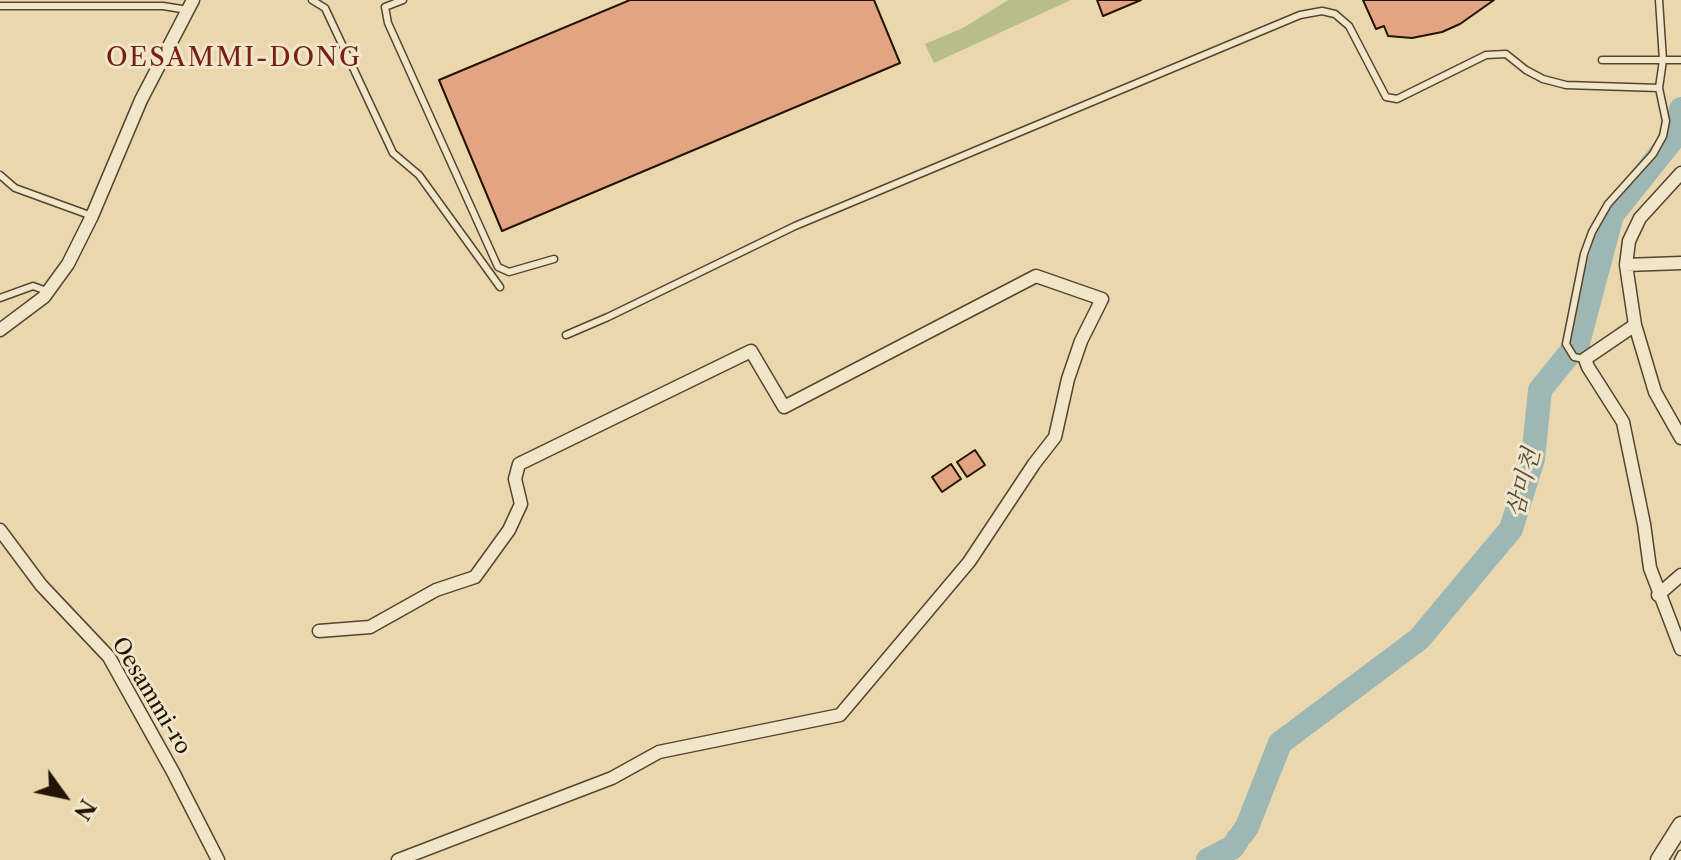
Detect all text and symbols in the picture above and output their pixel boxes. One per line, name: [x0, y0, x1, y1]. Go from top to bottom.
district label: OESAMMI-DONG: [106, 42, 362, 74]
water label: 삼미천: [1501, 446, 1547, 520]
street label: Oesammi-ro: [106, 633, 196, 759]
north arrow: [24, 756, 104, 836]
text: N: [68, 794, 101, 825]

